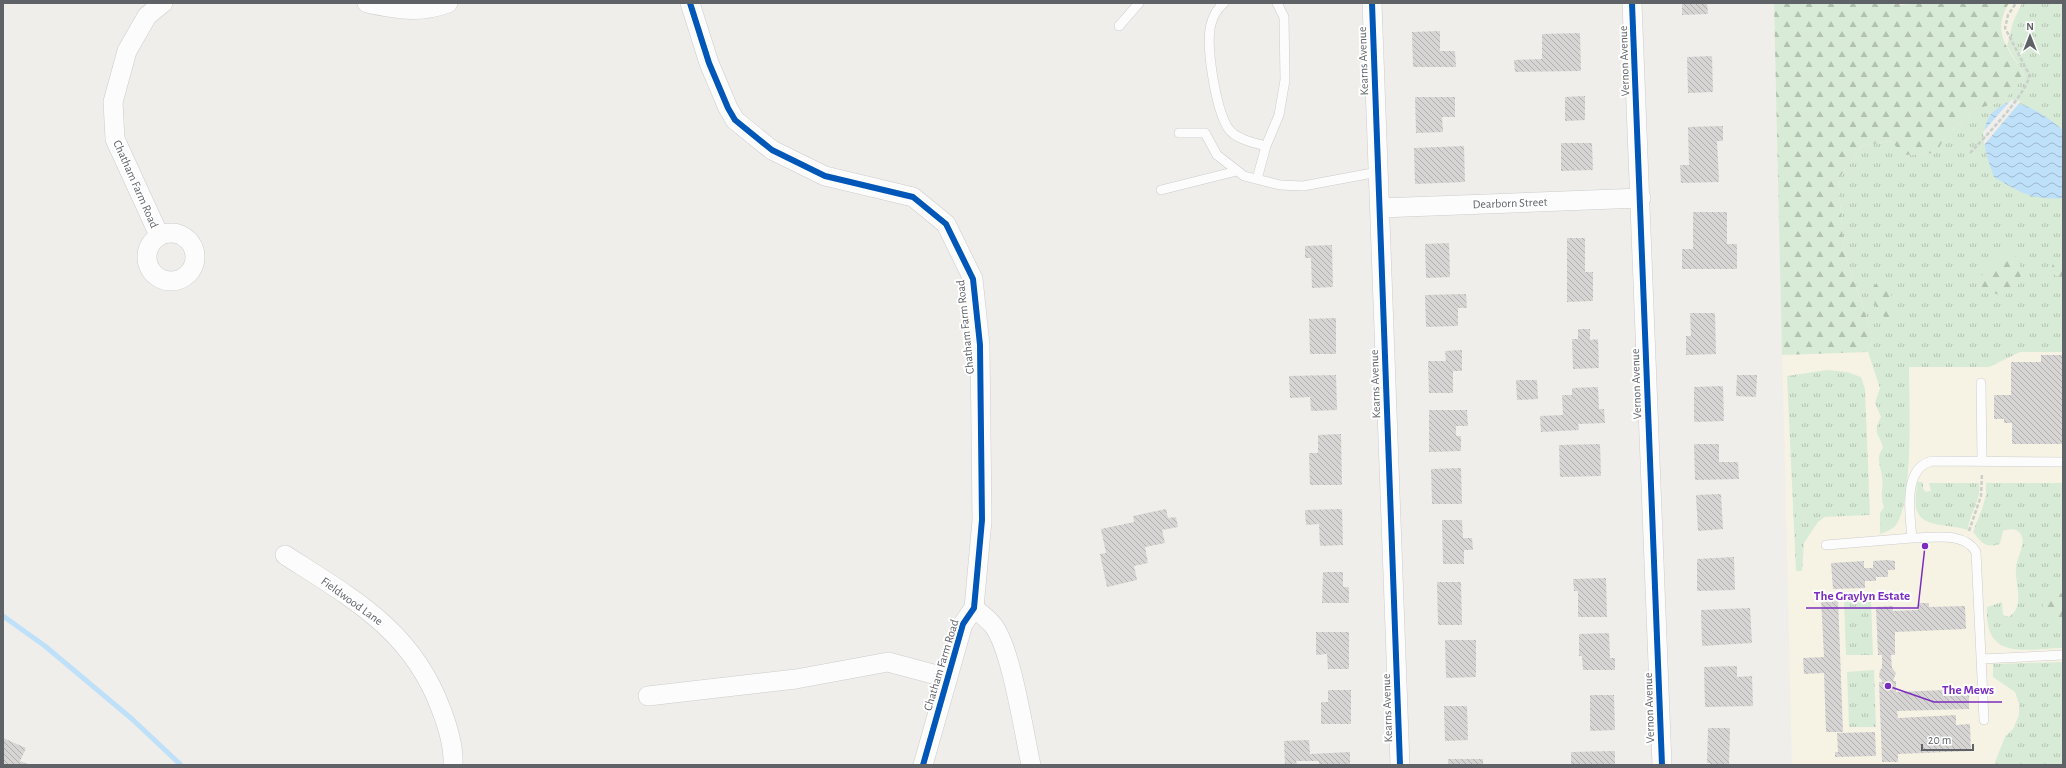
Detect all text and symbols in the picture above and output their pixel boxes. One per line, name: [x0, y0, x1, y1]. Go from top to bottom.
north arrow: [2010, 16, 2050, 56]
text: N: [2026, 21, 2034, 32]
street label: Vernon Avenue: [1617, 25, 1631, 97]
street label: Kearns Avenue: [1356, 26, 1370, 96]
street label: Chatham Farm Road: [111, 138, 161, 230]
street label: Dearborn Street: [1472, 196, 1548, 210]
street label: Chatham Farm Road: [954, 279, 976, 375]
street label: Vernon Avenue: [1629, 348, 1643, 420]
street label: Kearns Avenue: [1368, 349, 1382, 419]
street label: Fieldwood Lane: [319, 575, 385, 627]
callout: The Graylyn Estate: [1806, 583, 1918, 608]
text: The Graylyn Estate: [1814, 590, 1910, 603]
street label: Chatham Farm Road: [921, 618, 961, 712]
street label: Vernon Avenue: [1642, 672, 1656, 744]
street label: Kearns Avenue: [1380, 673, 1394, 743]
callout: The Mews: [1934, 677, 2002, 702]
text: The Mews: [1942, 684, 1994, 697]
scale bar: [1922, 726, 1973, 752]
text: 20 m: [1928, 734, 1951, 746]

